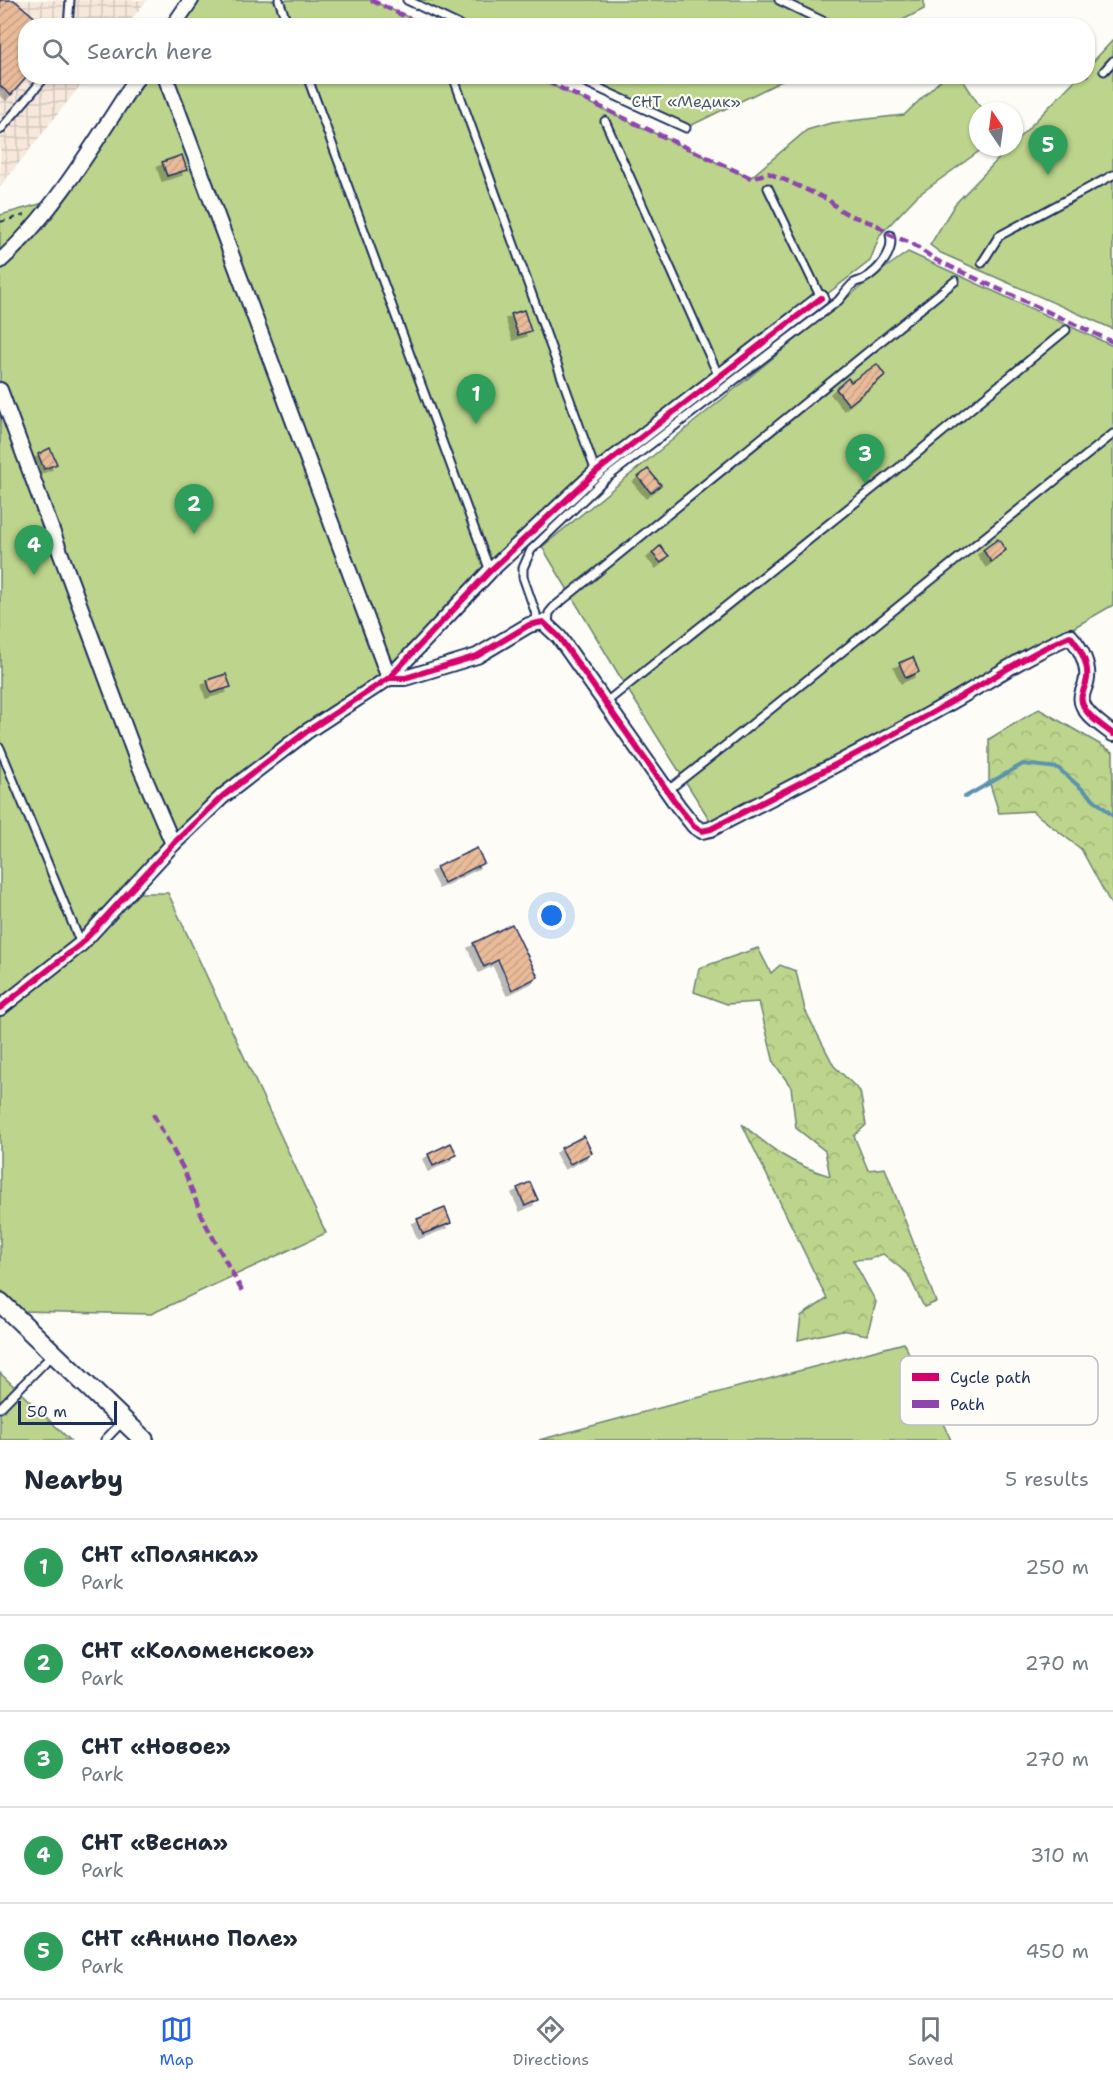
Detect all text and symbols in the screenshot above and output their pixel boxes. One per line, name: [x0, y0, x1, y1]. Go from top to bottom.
search box: [18, 18, 1095, 84]
icon: search: [39, 35, 72, 68]
text: Search here: [87, 37, 213, 66]
park label: СНТ «Медик»: [631, 91, 741, 112]
north arrow: [969, 102, 1023, 156]
pin: 5: [1028, 126, 1068, 175]
pin: 1: [456, 374, 496, 424]
pin: 3: [846, 434, 884, 484]
pin: 2: [174, 484, 214, 534]
pin: 4: [15, 526, 54, 575]
your location: [537, 901, 566, 930]
legend: [900, 1356, 1098, 1425]
text: Cycle path: [950, 1367, 1031, 1388]
text: Path: [950, 1394, 985, 1415]
scale bar: [18, 1398, 117, 1426]
text: 50 m: [27, 1401, 67, 1422]
text: Nearby: [24, 1462, 123, 1497]
text: 5 results: [1005, 1466, 1089, 1492]
text: СНТ «Полянка»: [81, 1540, 258, 1569]
text: 1: [39, 1554, 48, 1580]
text: 250 m: [1025, 1554, 1089, 1580]
text: Park: [81, 1569, 124, 1595]
text: СНТ «Коломенское»: [81, 1636, 314, 1665]
text: 2: [37, 1650, 51, 1676]
text: 270 m: [1025, 1650, 1089, 1676]
text: Park: [81, 1665, 124, 1691]
text: СНТ «Новое»: [81, 1732, 231, 1761]
text: 3: [37, 1746, 51, 1772]
text: 270 m: [1025, 1746, 1089, 1772]
text: Park: [81, 1761, 124, 1787]
text: СНТ «Весна»: [81, 1828, 228, 1857]
text: 4: [37, 1842, 51, 1868]
text: 310 m: [1030, 1842, 1089, 1868]
text: Park: [81, 1857, 124, 1883]
text: СНТ «Анино Поле»: [81, 1924, 298, 1953]
text: 5: [37, 1938, 50, 1964]
text: 450 m: [1025, 1938, 1089, 1964]
text: Park: [81, 1953, 124, 1979]
tab: Map: [160, 2013, 194, 2070]
tab: Directions: [513, 2013, 589, 2070]
tab: Saved: [908, 2013, 954, 2070]

